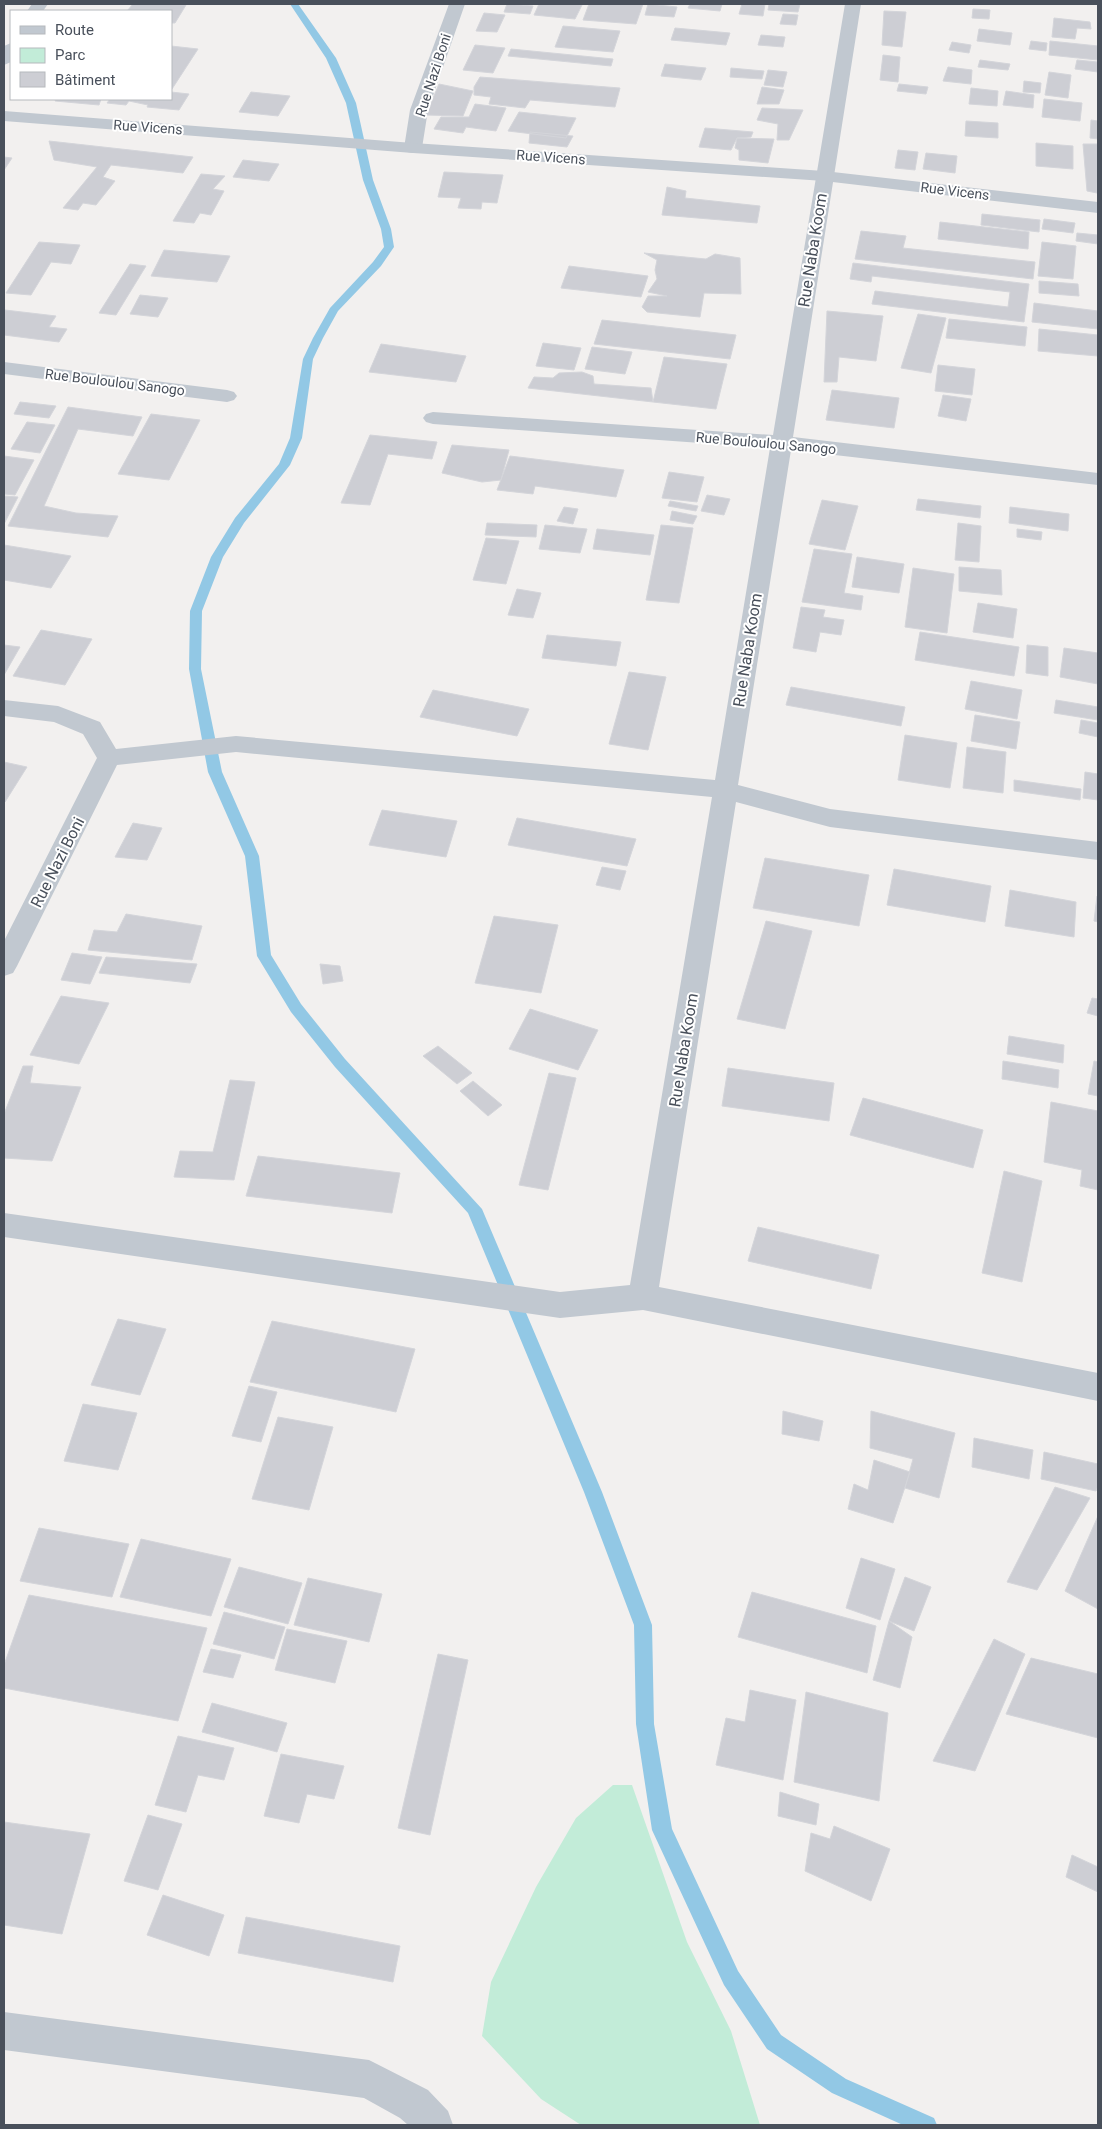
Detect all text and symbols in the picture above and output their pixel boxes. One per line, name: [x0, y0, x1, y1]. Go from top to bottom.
legend: [10, 10, 172, 100]
text: Route: [55, 21, 94, 39]
street label: Rue Nazi Boni: [412, 31, 454, 119]
text: Parc: [55, 46, 85, 64]
text: Bâtiment: [55, 71, 115, 89]
street label: Rue Vicens: [113, 117, 183, 137]
street label: Rue Vicens: [516, 147, 586, 167]
street label: Rue Vicens: [920, 179, 990, 203]
street label: Rue Naba Koom: [794, 192, 831, 308]
street label: Rue Bouloulou Sanogo: [44, 365, 186, 399]
street label: Rue Bouloulou Sanogo: [695, 429, 837, 457]
street label: Rue Naba Koom: [729, 592, 766, 708]
street label: Rue Nazi Boni: [27, 814, 88, 911]
street label: Rue Naba Koom: [665, 992, 702, 1108]

